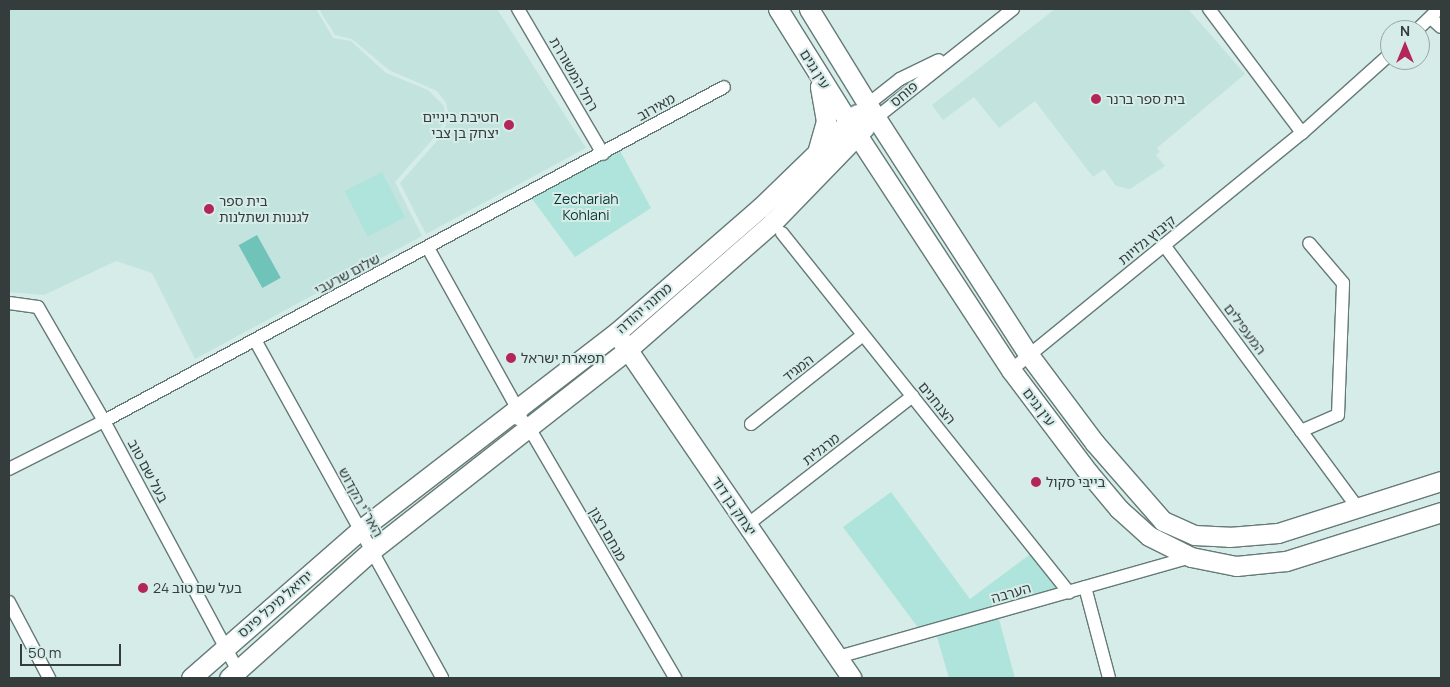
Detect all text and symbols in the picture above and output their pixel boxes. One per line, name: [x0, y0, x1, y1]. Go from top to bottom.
north arrow: [1380, 20, 1430, 70]
text: N: [1400, 21, 1410, 40]
street label: רחל המשוררת: [546, 34, 602, 114]
street label: עין גנים: [796, 46, 834, 92]
street label: פוחס: [887, 78, 921, 110]
street label: מאירוב: [634, 90, 678, 124]
place label: בית ספר ברנר: [1106, 91, 1185, 107]
marker: בית ספר ברנר: [1090, 93, 1102, 105]
place label: חטיבת ביניים יצחק בן צבי: [423, 109, 499, 142]
marker: חטיבת ביניים יצחק בן צבי: [503, 119, 515, 131]
park label: Zechariah Kohlani: [553, 191, 619, 223]
place label: בית ספר לגננות ושתלנות: [219, 193, 309, 226]
marker: בית ספר לגננות ושתלנות: [203, 203, 215, 215]
street label: קיבוץ גלויות: [1115, 212, 1179, 268]
street label: שלום שרעבי: [311, 250, 383, 298]
street label: מחנה יהודה: [613, 279, 675, 337]
street label: המעפילים: [1220, 300, 1270, 358]
place label: תפארת ישראל: [521, 350, 605, 366]
street label: המגיד: [779, 351, 817, 385]
marker: תפארת ישראל: [505, 352, 517, 364]
street label: הצנחנים: [915, 378, 959, 428]
street label: עין גנים: [1019, 385, 1059, 429]
street label: מרגלית: [799, 429, 843, 469]
street label: בעל שם טוב: [124, 436, 172, 506]
street label: האר"י הקדוש: [335, 464, 387, 540]
street label: יצחק בן דוד: [708, 473, 760, 539]
place label: בייבי סקול: [1046, 474, 1106, 490]
marker: בייבי סקול: [1030, 476, 1042, 488]
street label: מנחם רצון: [586, 504, 630, 564]
street label: יחיאל מיכל פינס: [234, 567, 316, 641]
street label: הערבה: [989, 579, 1033, 607]
place label: בעל שם טוב 24: [153, 580, 242, 596]
marker: בעל שם טוב 24: [137, 582, 149, 594]
scale bar: [22, 634, 124, 666]
text: 50 m: [28, 642, 62, 663]

